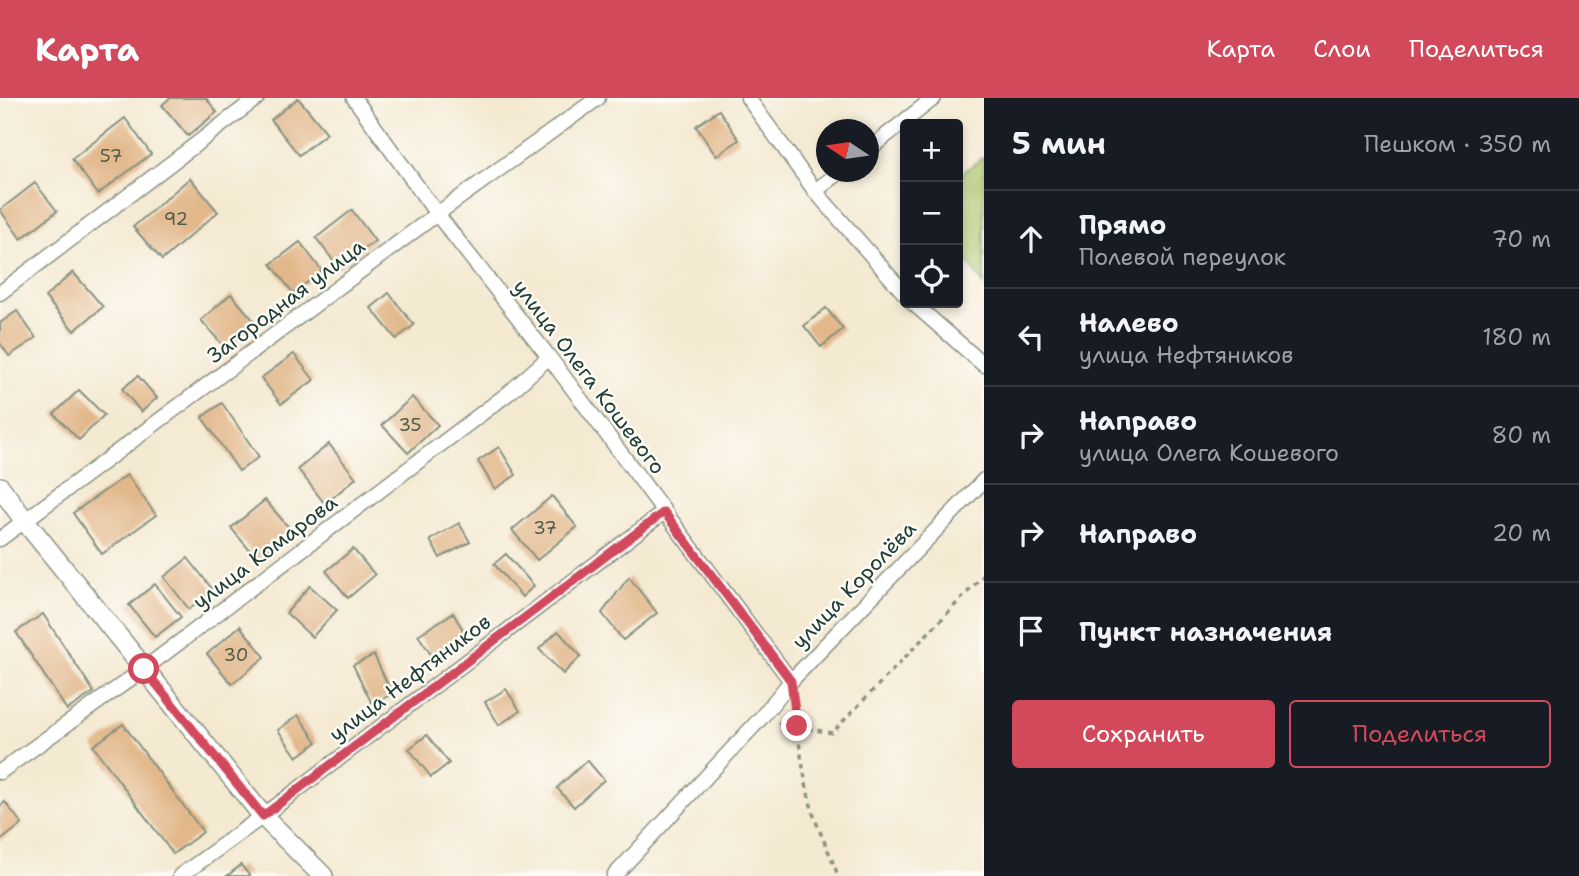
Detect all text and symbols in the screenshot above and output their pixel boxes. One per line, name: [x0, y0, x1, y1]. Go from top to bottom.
text: Карта: [35, 27, 139, 72]
text: Карта: [1207, 33, 1275, 65]
text: Слои: [1313, 33, 1371, 65]
text: Поделиться: [1409, 33, 1544, 65]
north arrow: [816, 119, 879, 182]
map controls: [900, 119, 963, 308]
button: +: [900, 119, 963, 182]
text: 5 мин: [1012, 123, 1106, 164]
text: Пешком · 350 m: [1364, 129, 1551, 159]
house number: 57: [100, 144, 122, 168]
button: −: [900, 182, 963, 245]
house number: 92: [164, 207, 188, 231]
text: Прямо: [1079, 207, 1167, 242]
icon: ahead: [1012, 220, 1050, 258]
text: 70 m: [1492, 224, 1551, 254]
street label: Загородная улица: [201, 232, 371, 370]
text: Полевой переулок: [1079, 242, 1286, 272]
button: locate: [900, 245, 963, 308]
street label: улица Олега Кошевого: [506, 274, 672, 480]
text: Налево: [1079, 305, 1179, 340]
icon: left: [1012, 318, 1050, 356]
text: 180 m: [1482, 322, 1551, 352]
text: улица Нефтяников: [1079, 340, 1294, 370]
text: Направо: [1079, 403, 1197, 438]
house number: 35: [398, 413, 422, 437]
icon: right: [1012, 416, 1050, 454]
text: 80 m: [1492, 420, 1551, 450]
text: улица Олега Кошевого: [1079, 438, 1339, 468]
street label: улица Комарова: [187, 488, 343, 616]
icon: right: [1012, 514, 1050, 552]
street label: улица Королёва: [786, 515, 922, 655]
house number: 37: [533, 516, 557, 540]
text: Направо: [1079, 516, 1197, 551]
text: 20 m: [1492, 518, 1551, 548]
street label: улица Нефтяников: [323, 608, 497, 748]
icon: arrive: [1012, 612, 1050, 650]
text: Пункт назначения: [1079, 614, 1332, 649]
house number: 30: [224, 643, 248, 667]
route start: [128, 653, 159, 684]
button: Сохранить: [1012, 700, 1275, 768]
button: Поделиться: [1289, 700, 1551, 768]
route end: [781, 710, 812, 741]

